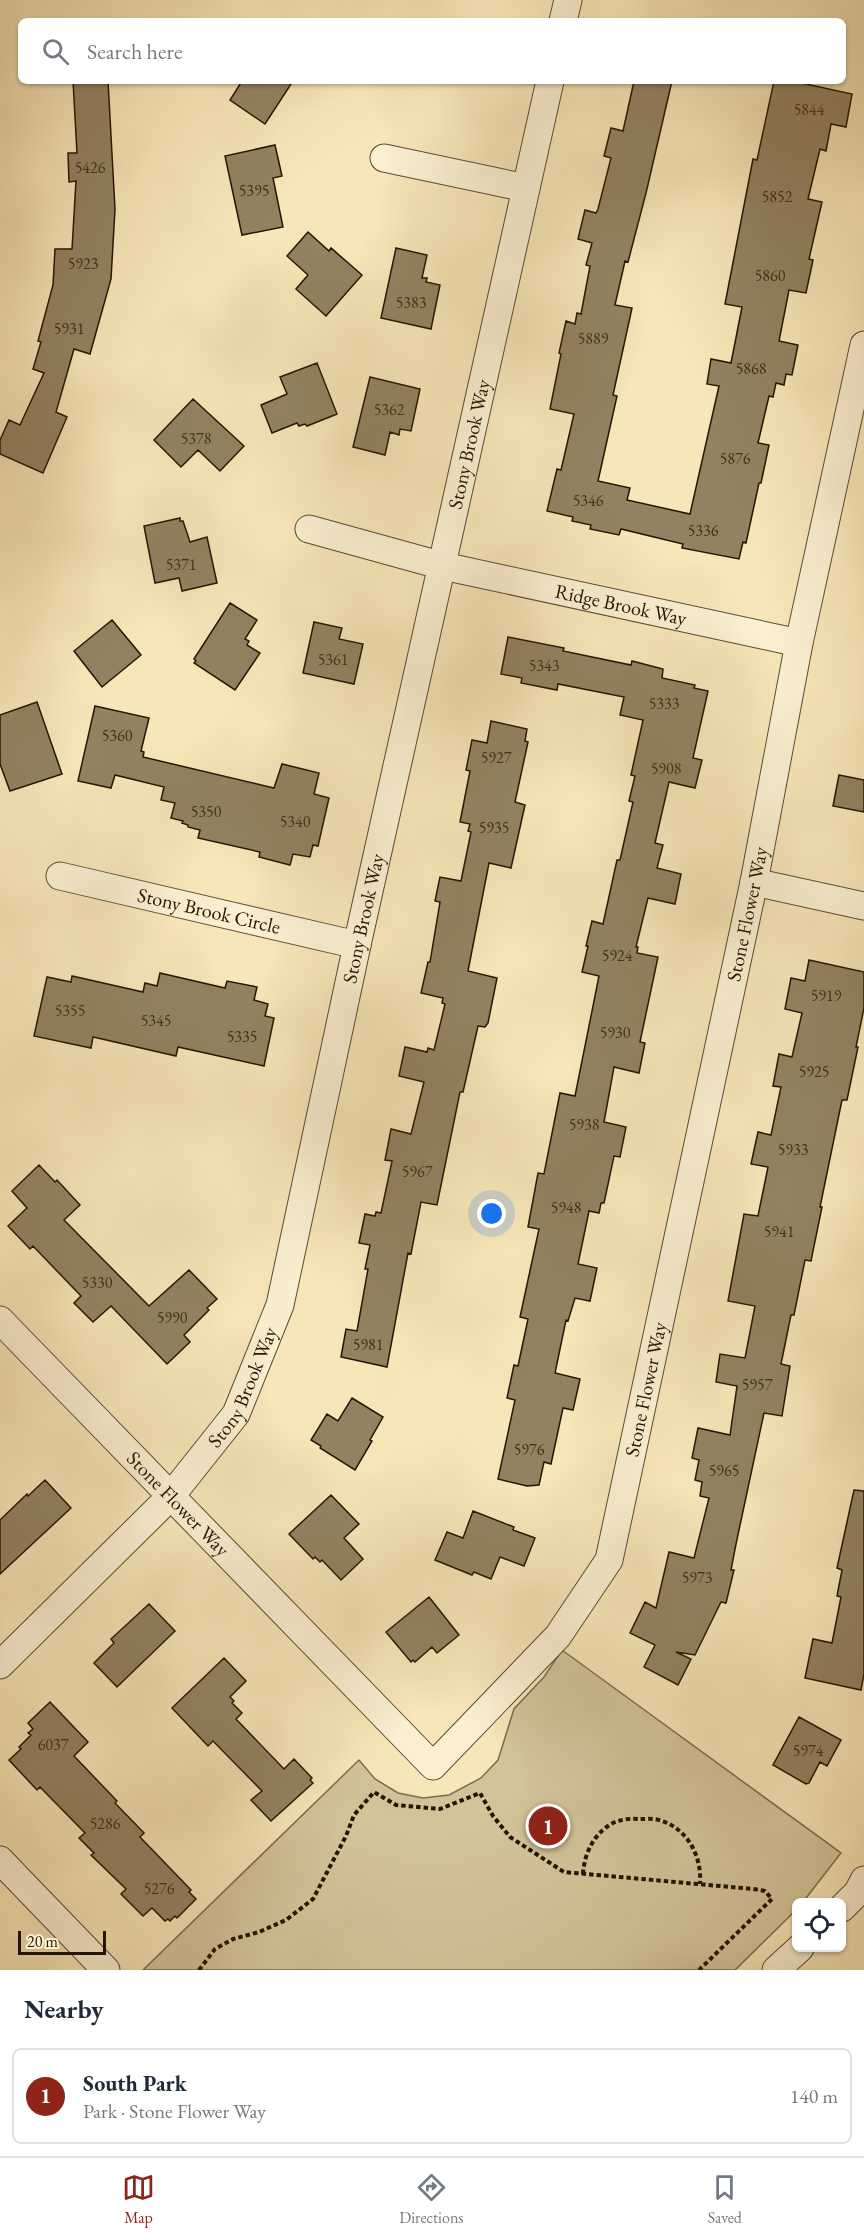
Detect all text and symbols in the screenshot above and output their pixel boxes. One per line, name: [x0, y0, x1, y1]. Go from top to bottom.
search box: [18, 18, 846, 84]
icon: search: [39, 35, 72, 68]
text: Search here: [87, 37, 182, 66]
house number: 5844: [794, 99, 825, 120]
house number: 5426: [75, 157, 106, 178]
house number: 5395: [239, 180, 269, 201]
house number: 5852: [762, 186, 793, 207]
house number: 5923: [68, 253, 99, 274]
house number: 5860: [755, 265, 786, 286]
house number: 5383: [396, 292, 427, 313]
house number: 5931: [54, 318, 84, 339]
house number: 5889: [578, 328, 609, 349]
house number: 5868: [736, 358, 767, 379]
street label: Stony Brook Way: [442, 376, 496, 511]
house number: 5362: [374, 399, 405, 420]
house number: 5378: [181, 428, 212, 449]
house number: 5876: [720, 448, 751, 469]
house number: 5346: [573, 490, 604, 511]
house number: 5336: [688, 520, 719, 541]
house number: 5371: [166, 554, 196, 575]
street label: Ridge Brook Way: [553, 578, 689, 631]
house number: 5361: [318, 649, 348, 670]
house number: 5343: [529, 655, 560, 676]
house number: 5333: [649, 693, 680, 714]
house number: 5360: [102, 725, 133, 746]
house number: 5927: [481, 747, 512, 768]
house number: 5908: [651, 758, 682, 779]
house number: 5350: [191, 801, 222, 822]
house number: 5340: [280, 811, 311, 832]
house number: 5935: [479, 817, 509, 838]
street label: Stone Flower Way: [720, 844, 773, 984]
street label: Stony Brook Way: [336, 851, 390, 986]
street label: Stony Brook Circle: [135, 881, 283, 940]
house number: 5924: [602, 945, 633, 966]
house number: 5919: [811, 985, 842, 1006]
house number: 5355: [55, 1000, 85, 1021]
house number: 5345: [141, 1010, 171, 1031]
house number: 5930: [600, 1022, 631, 1043]
house number: 5335: [227, 1026, 257, 1047]
house number: 5925: [799, 1061, 829, 1082]
house number: 5938: [569, 1114, 600, 1135]
house number: 5933: [778, 1139, 809, 1160]
house number: 5967: [402, 1161, 433, 1182]
house number: 5948: [551, 1197, 582, 1218]
your location: [477, 1199, 506, 1228]
house number: 5941: [764, 1221, 794, 1242]
house number: 5330: [82, 1272, 113, 1293]
house number: 5990: [157, 1307, 188, 1328]
street label: Stone Flower Way: [618, 1319, 673, 1459]
street label: Stony Brook Way: [201, 1323, 283, 1453]
house number: 5981: [353, 1334, 383, 1355]
house number: 5957: [742, 1374, 773, 1395]
house number: 5976: [514, 1439, 545, 1460]
street label: Stone Flower Way: [121, 1445, 236, 1562]
house number: 5965: [709, 1460, 739, 1481]
house number: 5973: [682, 1567, 713, 1588]
house number: 6037: [38, 1734, 69, 1755]
house number: 5974: [793, 1740, 824, 1761]
pin: 1: [528, 1804, 568, 1848]
house number: 5286: [90, 1813, 121, 1834]
house number: 5276: [144, 1878, 175, 1899]
map controls: [792, 1898, 846, 1952]
button: locate: [792, 1898, 846, 1952]
scale bar: [18, 1928, 106, 1956]
text: 20 m: [27, 1931, 58, 1952]
text: Nearby: [24, 1992, 104, 2026]
text: South Park: [83, 2069, 187, 2098]
text: 1: [40, 2083, 51, 2109]
text: 140 m: [790, 2083, 838, 2109]
text: Park · Stone Flower Way: [83, 2098, 266, 2124]
tab: Map: [122, 2171, 155, 2228]
tab: Directions: [399, 2171, 464, 2228]
tab: Saved: [708, 2171, 742, 2228]

